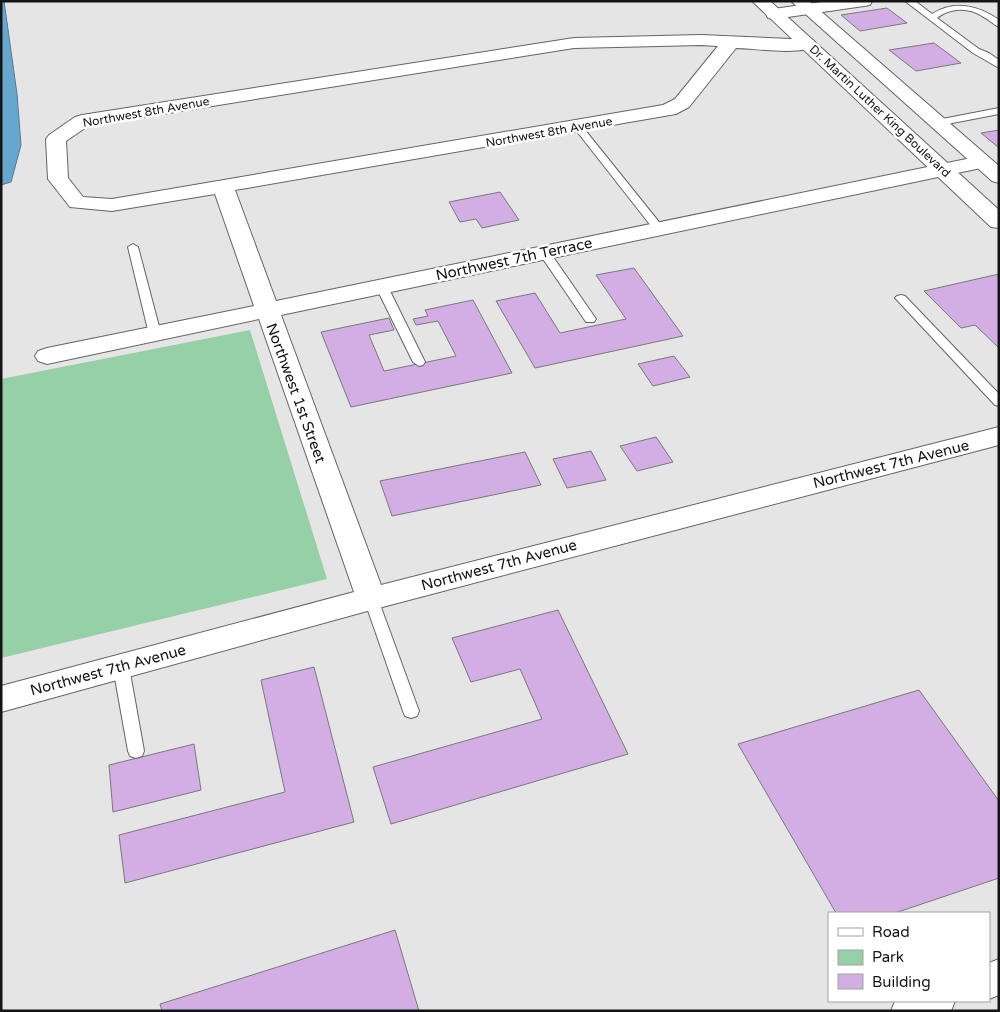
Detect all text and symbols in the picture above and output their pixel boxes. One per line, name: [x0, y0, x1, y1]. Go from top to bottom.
street label: Dr. Martin Luther King Boulevard: [807, 42, 953, 180]
street label: Northwest 8th Avenue: [82, 94, 211, 130]
street label: Northwest 8th Avenue: [485, 114, 614, 150]
street label: Northwest 7th Terrace: [434, 234, 594, 284]
street label: Northwest 1st Street: [262, 321, 330, 466]
street label: Northwest 7th Avenue: [811, 436, 971, 492]
street label: Northwest 7th Avenue: [419, 536, 579, 594]
street label: Northwest 7th Avenue: [28, 641, 188, 699]
legend: [828, 912, 990, 1002]
text: Road: [872, 923, 910, 941]
text: Park: [872, 948, 904, 966]
text: Building: [872, 973, 931, 991]

